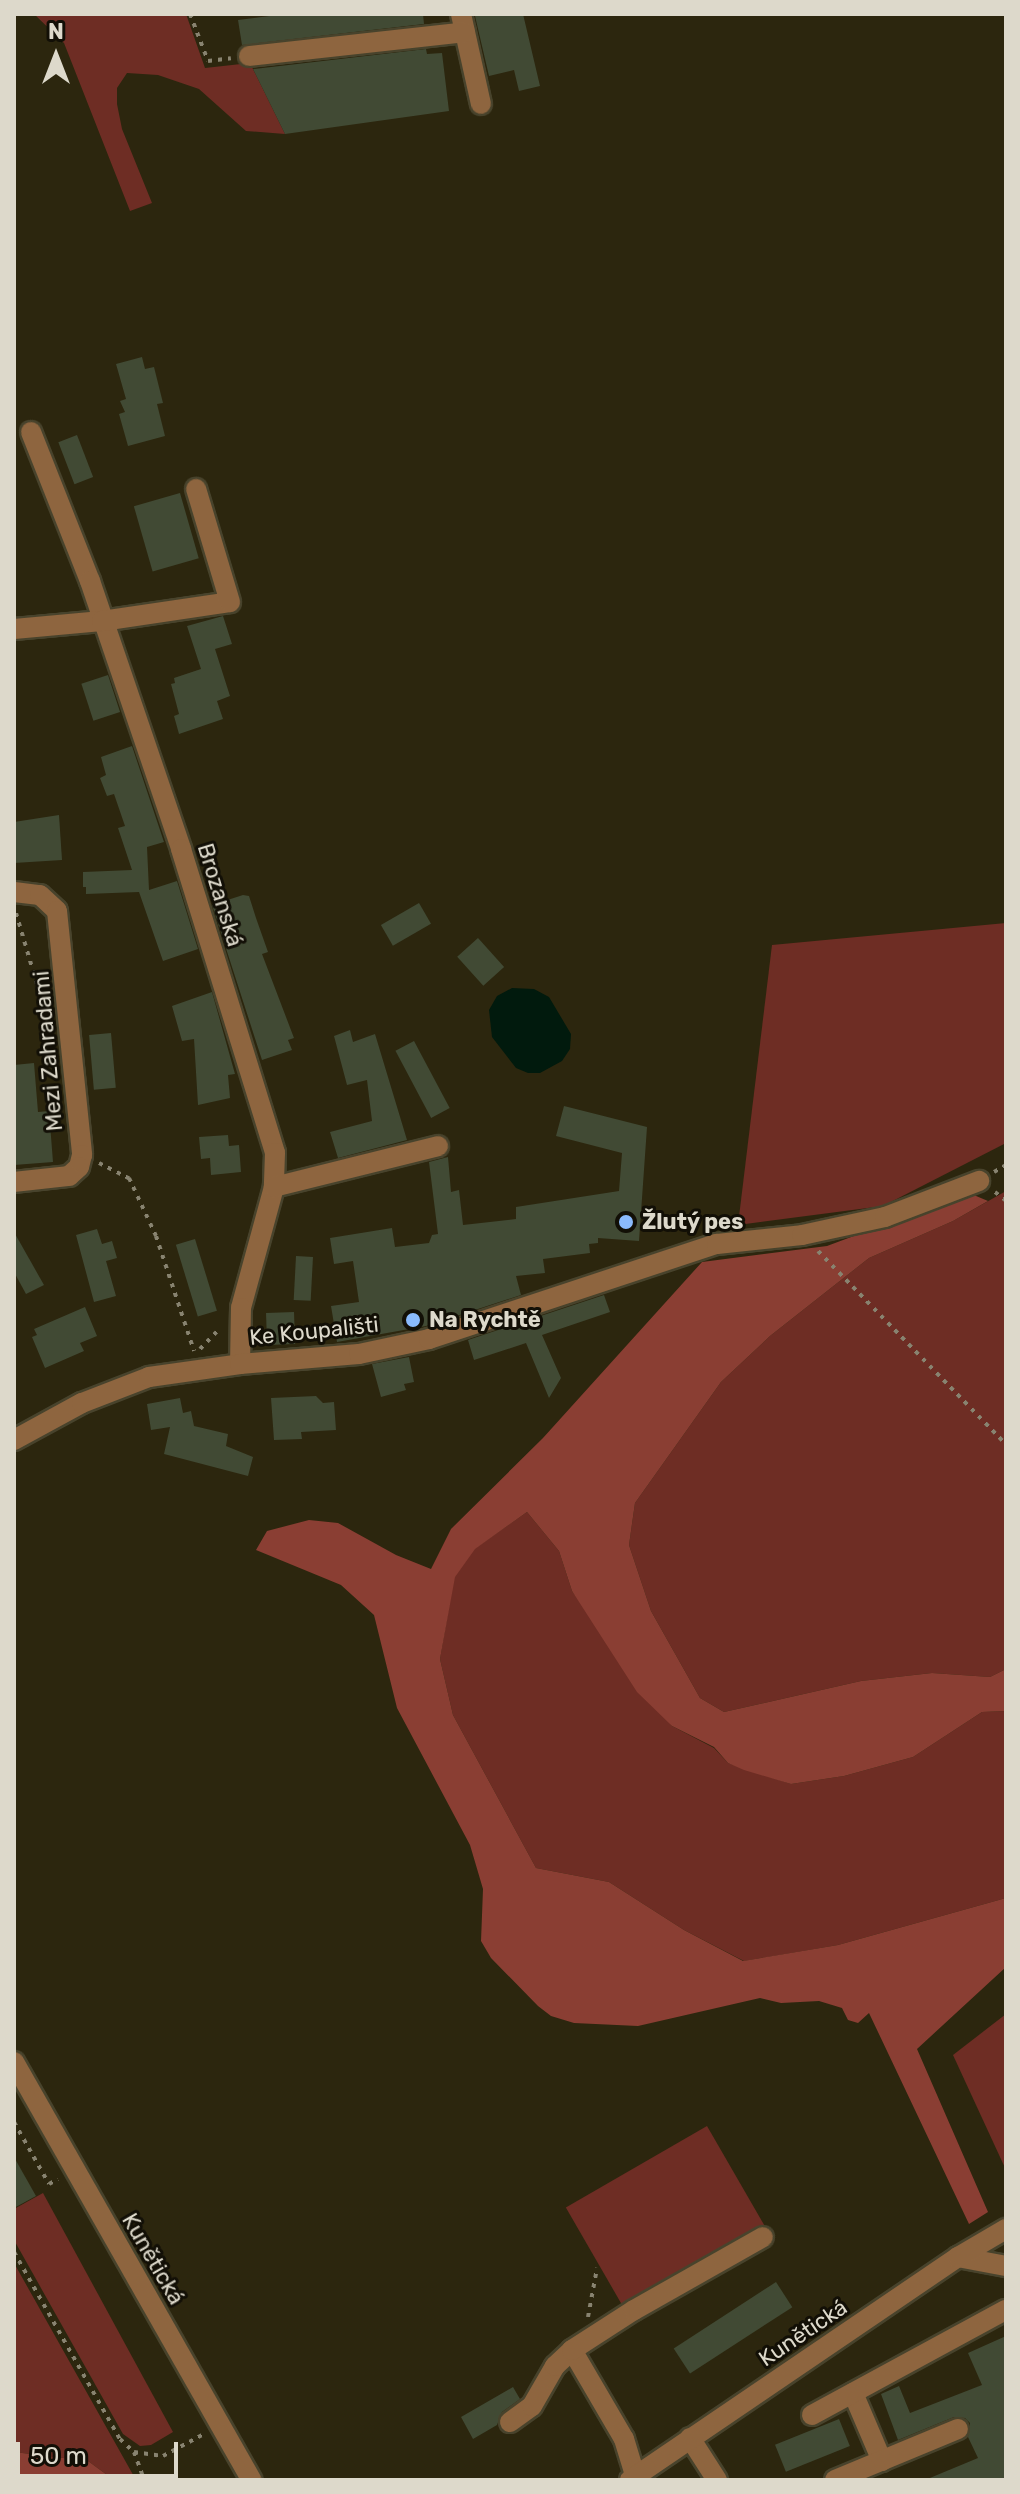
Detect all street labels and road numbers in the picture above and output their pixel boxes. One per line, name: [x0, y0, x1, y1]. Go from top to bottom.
street label: Brozanská: [192, 840, 248, 950]
street label: Mezi Zahradami: [28, 970, 68, 1132]
street label: Ke Koupališti: [248, 1311, 380, 1351]
street label: Kunětická: [116, 2209, 190, 2309]
street label: Kunětická: [754, 2294, 852, 2372]

